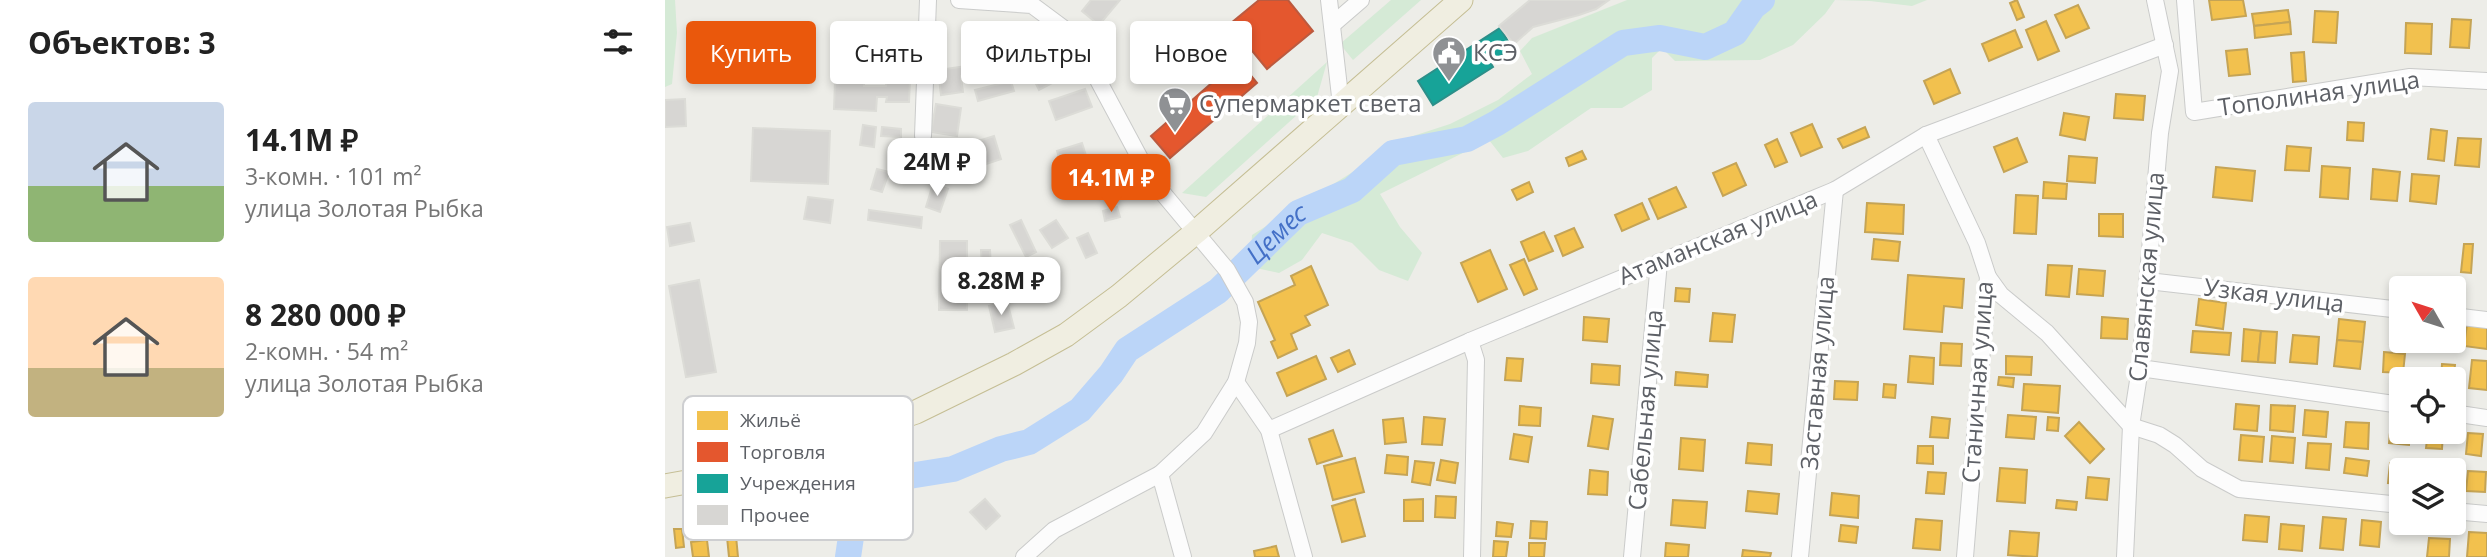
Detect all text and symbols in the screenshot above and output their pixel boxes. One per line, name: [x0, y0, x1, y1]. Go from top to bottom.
chip: Купить: [686, 21, 816, 84]
chip: Снять: [830, 21, 947, 84]
chip: Фильтры: [961, 21, 1116, 84]
chip: Новое: [1130, 21, 1252, 84]
text: Объектов: 3: [28, 22, 216, 63]
icon: filters: [599, 23, 637, 61]
public building icon: КСЭ: [1430, 34, 1468, 83]
place label: КСЭ: [1473, 35, 1518, 68]
street label: Тополиная улица: [2216, 62, 2422, 123]
supermarket icon: Супермаркет света: [1156, 85, 1194, 134]
place label: Супермаркет света: [1199, 86, 1422, 119]
text: 14.1M ₽: [245, 119, 359, 160]
icon: home: [84, 130, 168, 214]
pin: 24M ₽: [888, 138, 986, 198]
text: 24M ₽: [903, 145, 971, 177]
pin: 14.1M ₽: [1046, 154, 1176, 214]
text: 3-комн. · 101 m²: [245, 160, 421, 192]
text: 14.1M ₽: [1067, 161, 1155, 193]
street label: Славянская улица: [2120, 171, 2171, 383]
street label: Атаманская улица: [1613, 182, 1822, 292]
text: улица Золотая Рыбка: [245, 192, 484, 224]
water label: Цемес: [1237, 193, 1311, 272]
pin: 8.28M ₽: [936, 258, 1066, 317]
text: 8.28M ₽: [957, 264, 1045, 296]
street label: Узкая улица: [2202, 270, 2346, 319]
street label: Заставная улица: [1792, 274, 1841, 471]
north arrow: [2389, 276, 2466, 354]
map controls: [2389, 276, 2466, 535]
street label: Станичная улица: [1953, 280, 2000, 484]
text: 8 280 000 ₽: [245, 294, 406, 335]
icon: home: [84, 305, 168, 389]
street label: Сабельная улица: [1619, 308, 1670, 512]
text: 2-комн. · 54 m²: [245, 335, 408, 367]
text: улица Золотая Рыбка: [245, 367, 484, 399]
button: locate: [2389, 367, 2466, 444]
legend: [683, 396, 913, 540]
text: Жильё: [740, 407, 801, 433]
text: Торговля: [740, 439, 825, 465]
button: layers: [2389, 458, 2466, 535]
text: Учреждения: [740, 470, 856, 496]
text: Прочее: [740, 502, 810, 528]

